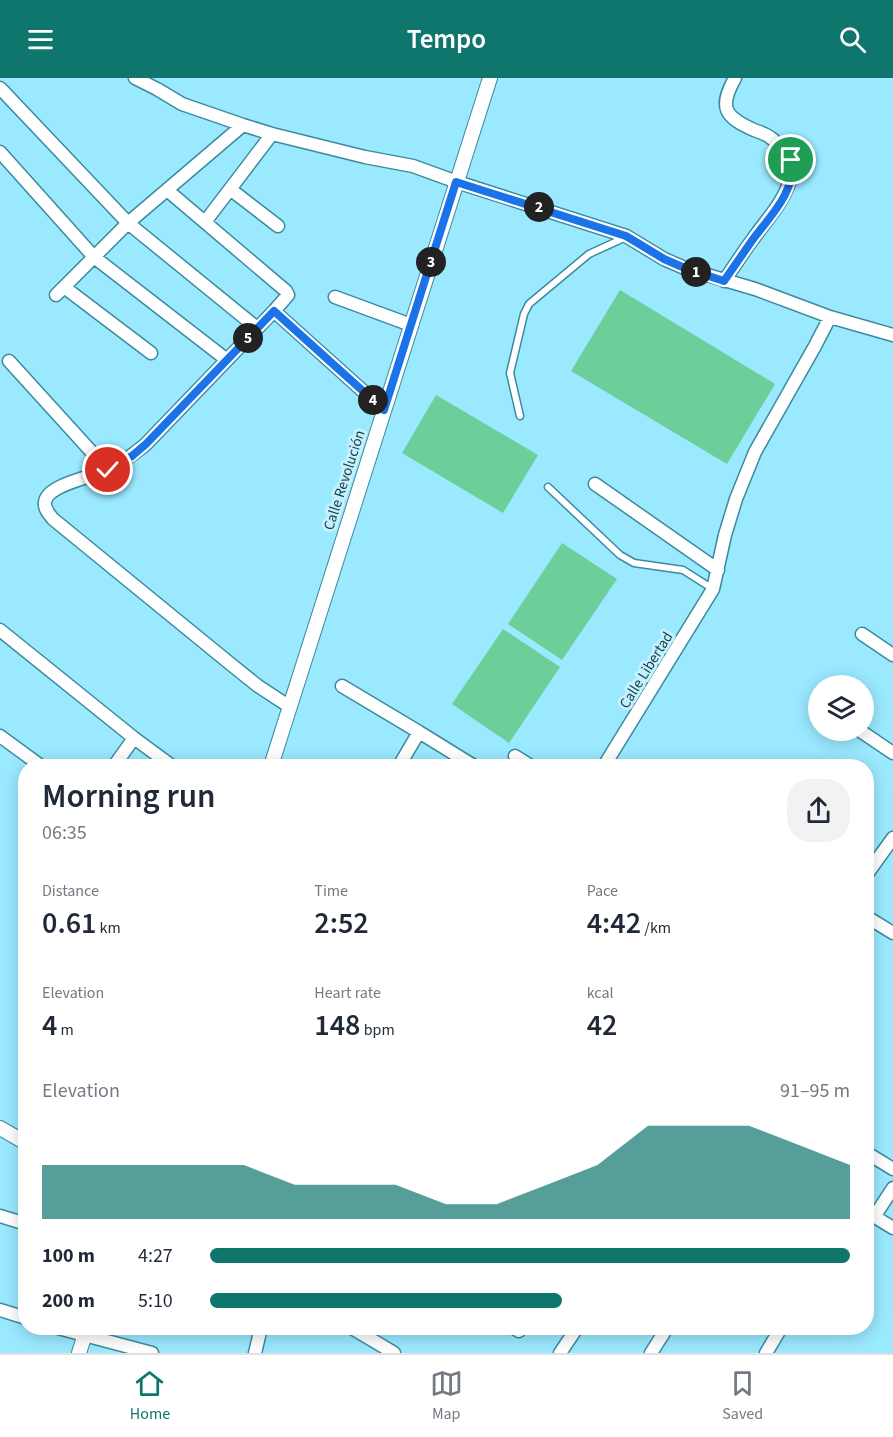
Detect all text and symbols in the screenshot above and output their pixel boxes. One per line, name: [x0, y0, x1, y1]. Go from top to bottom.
text: Tempo: [407, 20, 486, 59]
icon: menu: [24, 23, 57, 56]
icon: search: [836, 23, 869, 56]
pin: [765, 134, 816, 185]
icon: arrive: [774, 143, 807, 176]
pin: 2: [524, 192, 554, 222]
text: 2: [535, 196, 543, 218]
pin: 3: [416, 247, 446, 277]
text: 3: [427, 251, 435, 273]
pin: 1: [681, 257, 711, 287]
text: 1: [692, 261, 700, 283]
pin: 5: [233, 323, 263, 353]
text: 5: [244, 327, 252, 349]
pin: 4: [358, 385, 388, 415]
text: 4: [369, 389, 377, 411]
street label: Calle Revolución: [318, 427, 371, 533]
pin: [82, 444, 133, 495]
icon: check: [91, 453, 124, 486]
street label: Calle Libertad: [615, 628, 678, 713]
map controls: [808, 675, 874, 741]
button: layers: [808, 675, 874, 741]
text: Morning run: [42, 773, 216, 820]
button: share: [787, 779, 850, 842]
text: 06:35: [42, 819, 87, 847]
text: Distance: [42, 880, 99, 902]
text: Time: [314, 880, 348, 902]
text: Pace: [587, 880, 618, 902]
text: 0.61: [42, 902, 96, 945]
text: 2:52: [314, 902, 369, 945]
text: 4:42: [587, 902, 641, 945]
text: km: [96, 917, 121, 939]
text: /km: [641, 917, 671, 939]
text: Elevation: [42, 982, 104, 1004]
text: Heart rate: [314, 982, 381, 1004]
text: kcal: [587, 982, 614, 1004]
text: 4: [42, 1004, 57, 1047]
text: 148: [314, 1004, 361, 1047]
text: 42: [587, 1004, 617, 1047]
text: m: [57, 1019, 74, 1041]
text: bpm: [361, 1019, 395, 1041]
text: Elevation: [42, 1077, 120, 1105]
text: 91–95 m: [780, 1077, 850, 1105]
text: 100 m: [42, 1242, 95, 1270]
text: 4:27: [138, 1242, 173, 1270]
text: 200 m: [42, 1287, 95, 1315]
text: 5:10: [138, 1287, 173, 1315]
tab: Home: [130, 1367, 170, 1425]
tab: Map: [430, 1367, 463, 1425]
tab: Saved: [722, 1367, 763, 1425]

